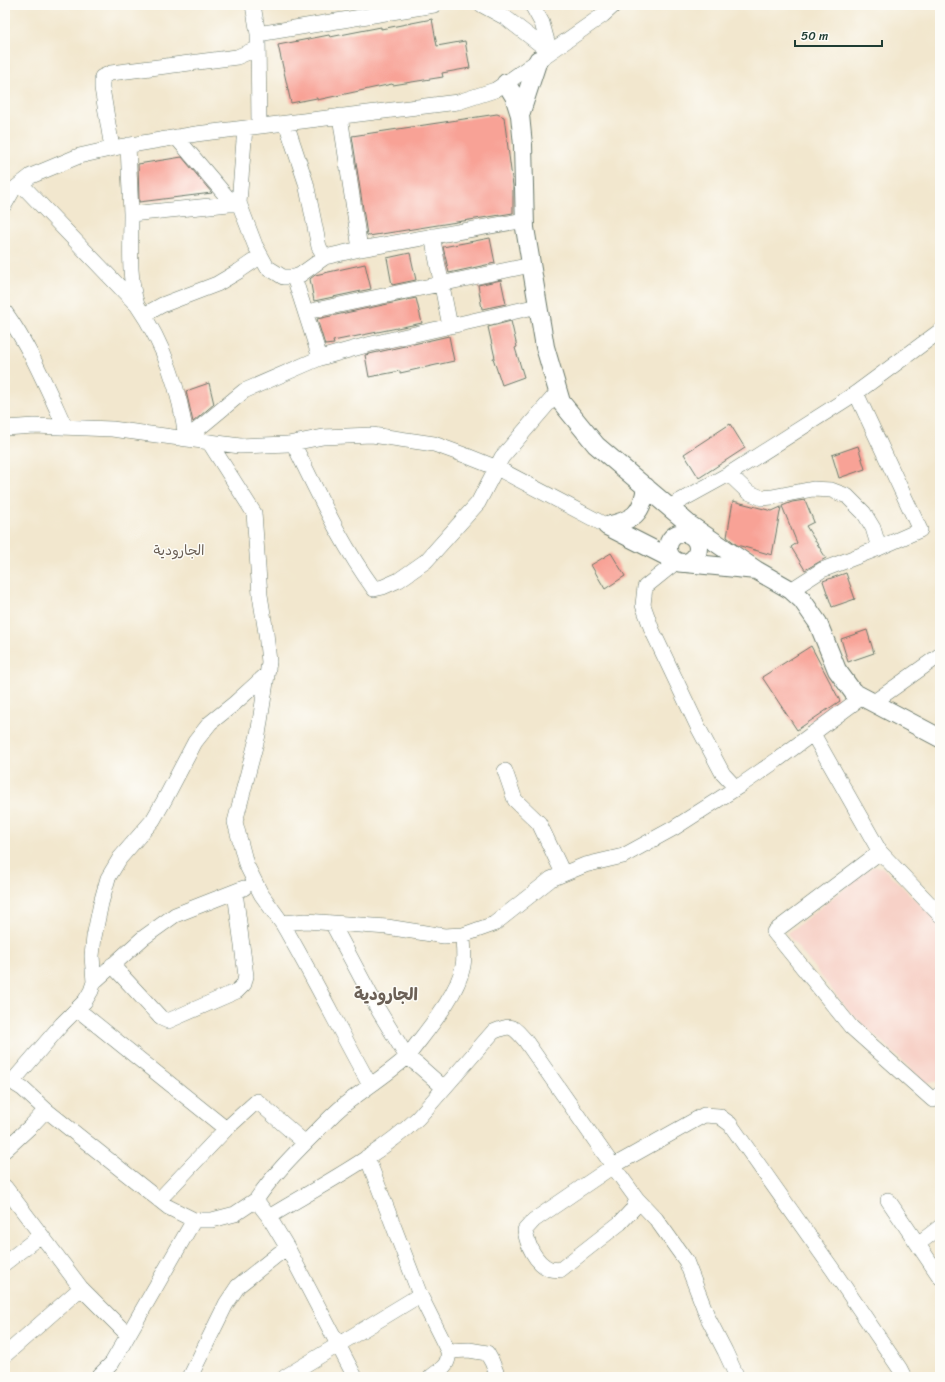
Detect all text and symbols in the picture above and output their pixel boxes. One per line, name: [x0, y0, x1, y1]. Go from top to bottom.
scale bar: [795, 22, 882, 48]
text: 50 m: [801, 25, 828, 47]
district label: الجارودية: [153, 538, 205, 563]
district label: الجارودية: [354, 979, 418, 1009]

